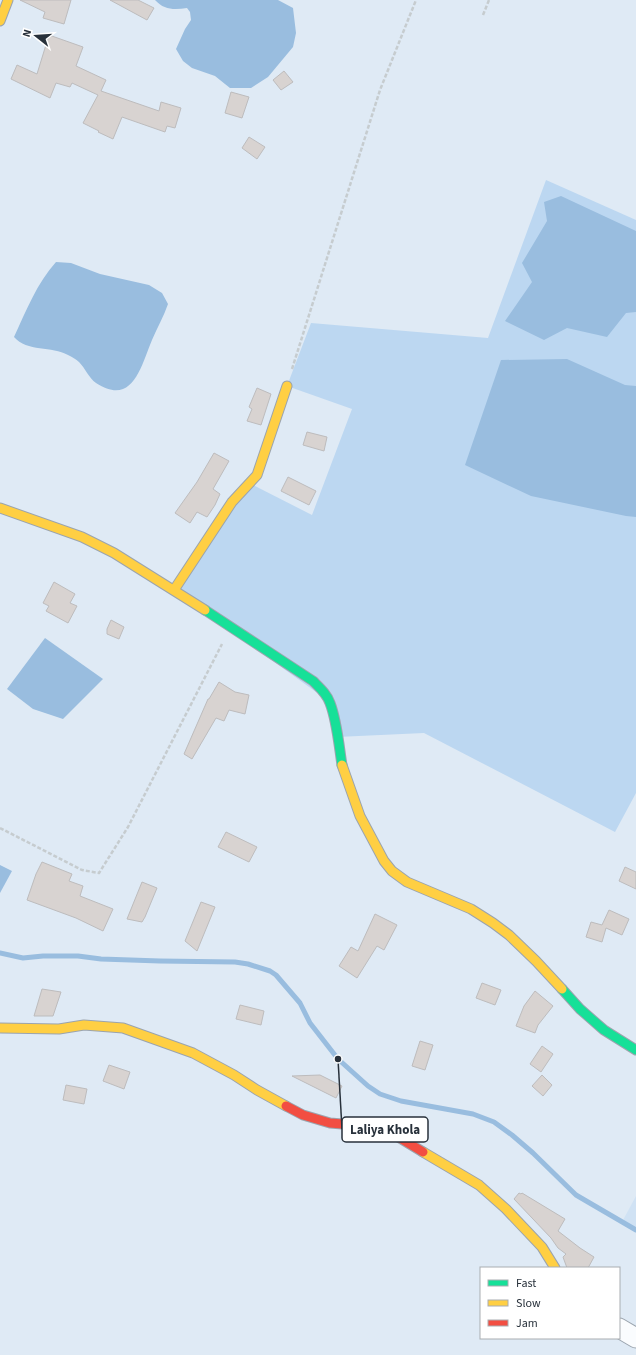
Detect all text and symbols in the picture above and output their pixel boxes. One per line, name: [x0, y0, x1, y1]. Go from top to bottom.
north arrow: [16, 16, 56, 56]
text: N: [19, 28, 35, 39]
callout: Laliya Khola: [342, 1117, 428, 1142]
text: Laliya Khola: [350, 1121, 420, 1139]
legend: [480, 1267, 620, 1339]
text: Fast: [516, 1275, 536, 1292]
text: Slow: [516, 1295, 541, 1312]
text: Jam: [516, 1315, 538, 1332]

